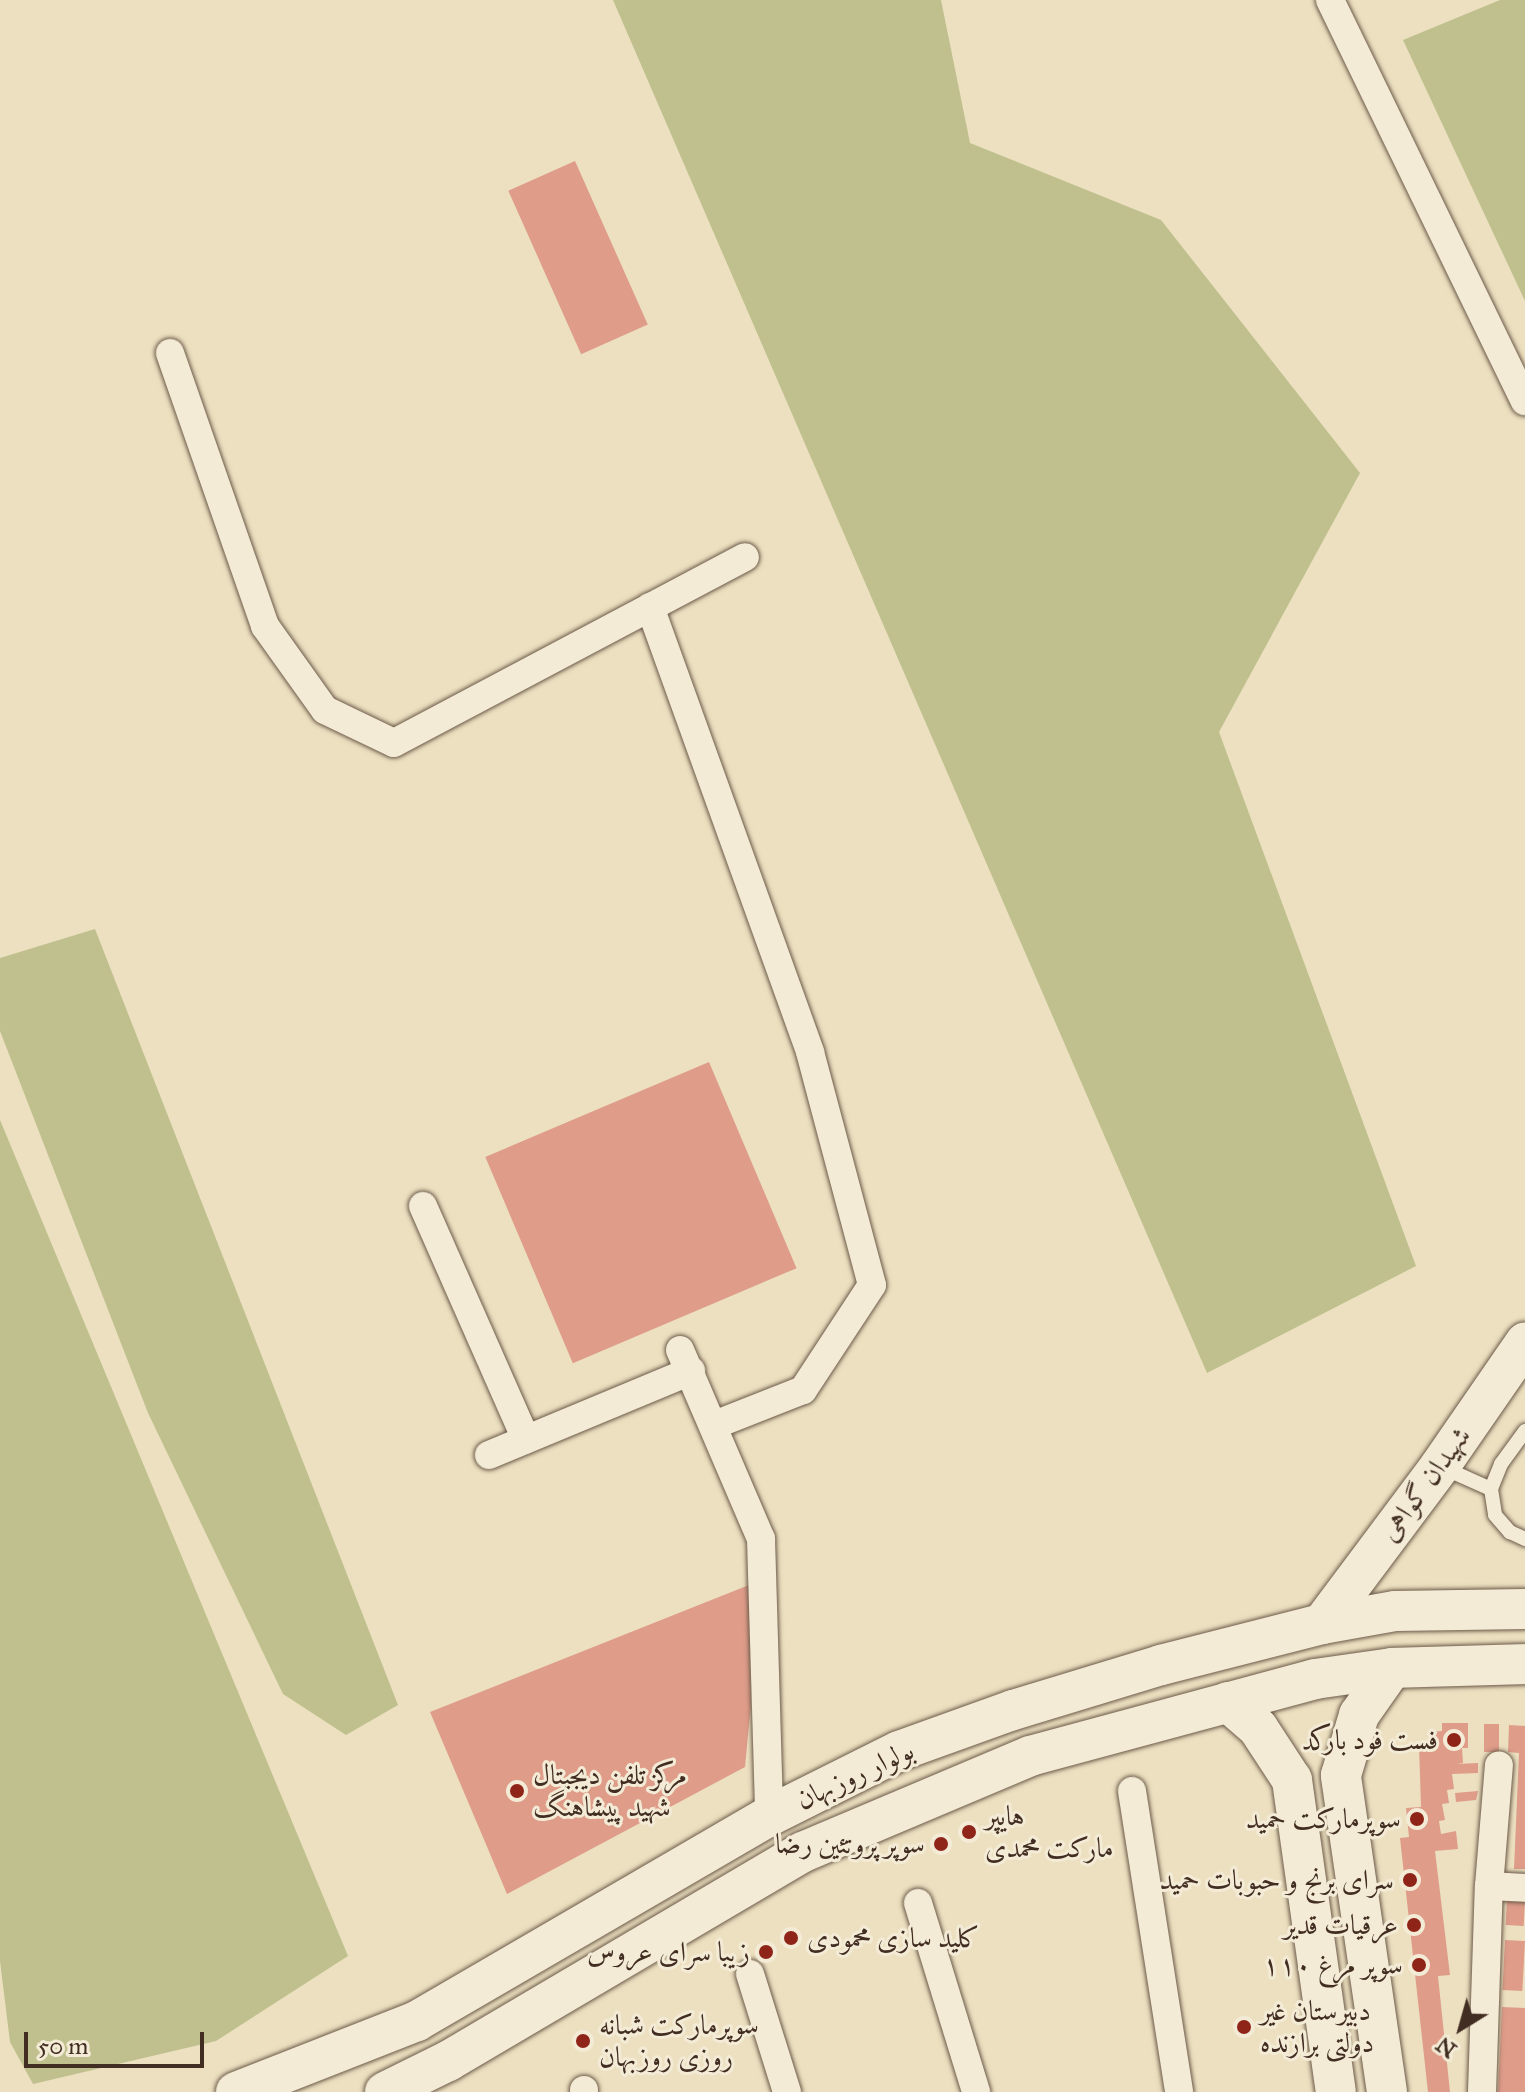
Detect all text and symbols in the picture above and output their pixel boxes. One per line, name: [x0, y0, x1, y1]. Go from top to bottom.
street label: شهیدان گواهی: [1372, 1420, 1478, 1548]
place label: فست فود بارکد: [1302, 1723, 1438, 1757]
marker: فست فود بارکد: [1445, 1731, 1463, 1749]
street label: بولوار روزبهان: [791, 1733, 919, 1817]
place label: مرکز تلفن دیجیتال شهید پیشاهنگ: [533, 1758, 687, 1824]
marker: مرکز تلفن دیجیتال شهید پیشاهنگ: [508, 1782, 526, 1800]
place label: هایپر مارکت محمدی: [985, 1799, 1114, 1865]
place label: سوپرمارکت حمید: [1246, 1802, 1401, 1836]
marker: سوپرمارکت حمید: [1408, 1810, 1426, 1828]
marker: هایپر مارکت محمدی: [960, 1823, 978, 1841]
place label: سوپر پروتئین رضا: [775, 1827, 925, 1861]
marker: سوپر پروتئین رضا: [932, 1835, 950, 1853]
place label: سرای برنج و حبوبات حمید: [1159, 1863, 1394, 1897]
marker: سرای برنج و حبوبات حمید: [1401, 1871, 1419, 1889]
place label: عرقیات قدیر: [1283, 1908, 1398, 1942]
marker: عرقیات قدیر: [1405, 1916, 1423, 1934]
place label: کلید سازی محمودی: [807, 1921, 980, 1955]
marker: کلید سازی محمودی: [782, 1929, 800, 1947]
place label: زیبا سرای عروس: [587, 1935, 750, 1969]
marker: زیبا سرای عروس: [757, 1943, 775, 1961]
place label: سوپر مرغ ۱۱۰: [1263, 1948, 1403, 1982]
marker: سوپر مرغ ۱۱۰: [1410, 1956, 1428, 1974]
north arrow: [1421, 1988, 1501, 2068]
place label: دبیرستان غیر دولتی برازنده: [1260, 1994, 1374, 2060]
place label: سوپرمارکت شبانه روزی روزبهان: [599, 2008, 759, 2074]
scale bar: [28, 2016, 208, 2066]
marker: دبیرستان غیر دولتی برازنده: [1235, 2018, 1253, 2036]
text: 50 m: [38, 2031, 88, 2061]
text: N: [1431, 2031, 1462, 2064]
marker: سوپرمارکت شبانه روزی روزبهان: [574, 2032, 592, 2050]

